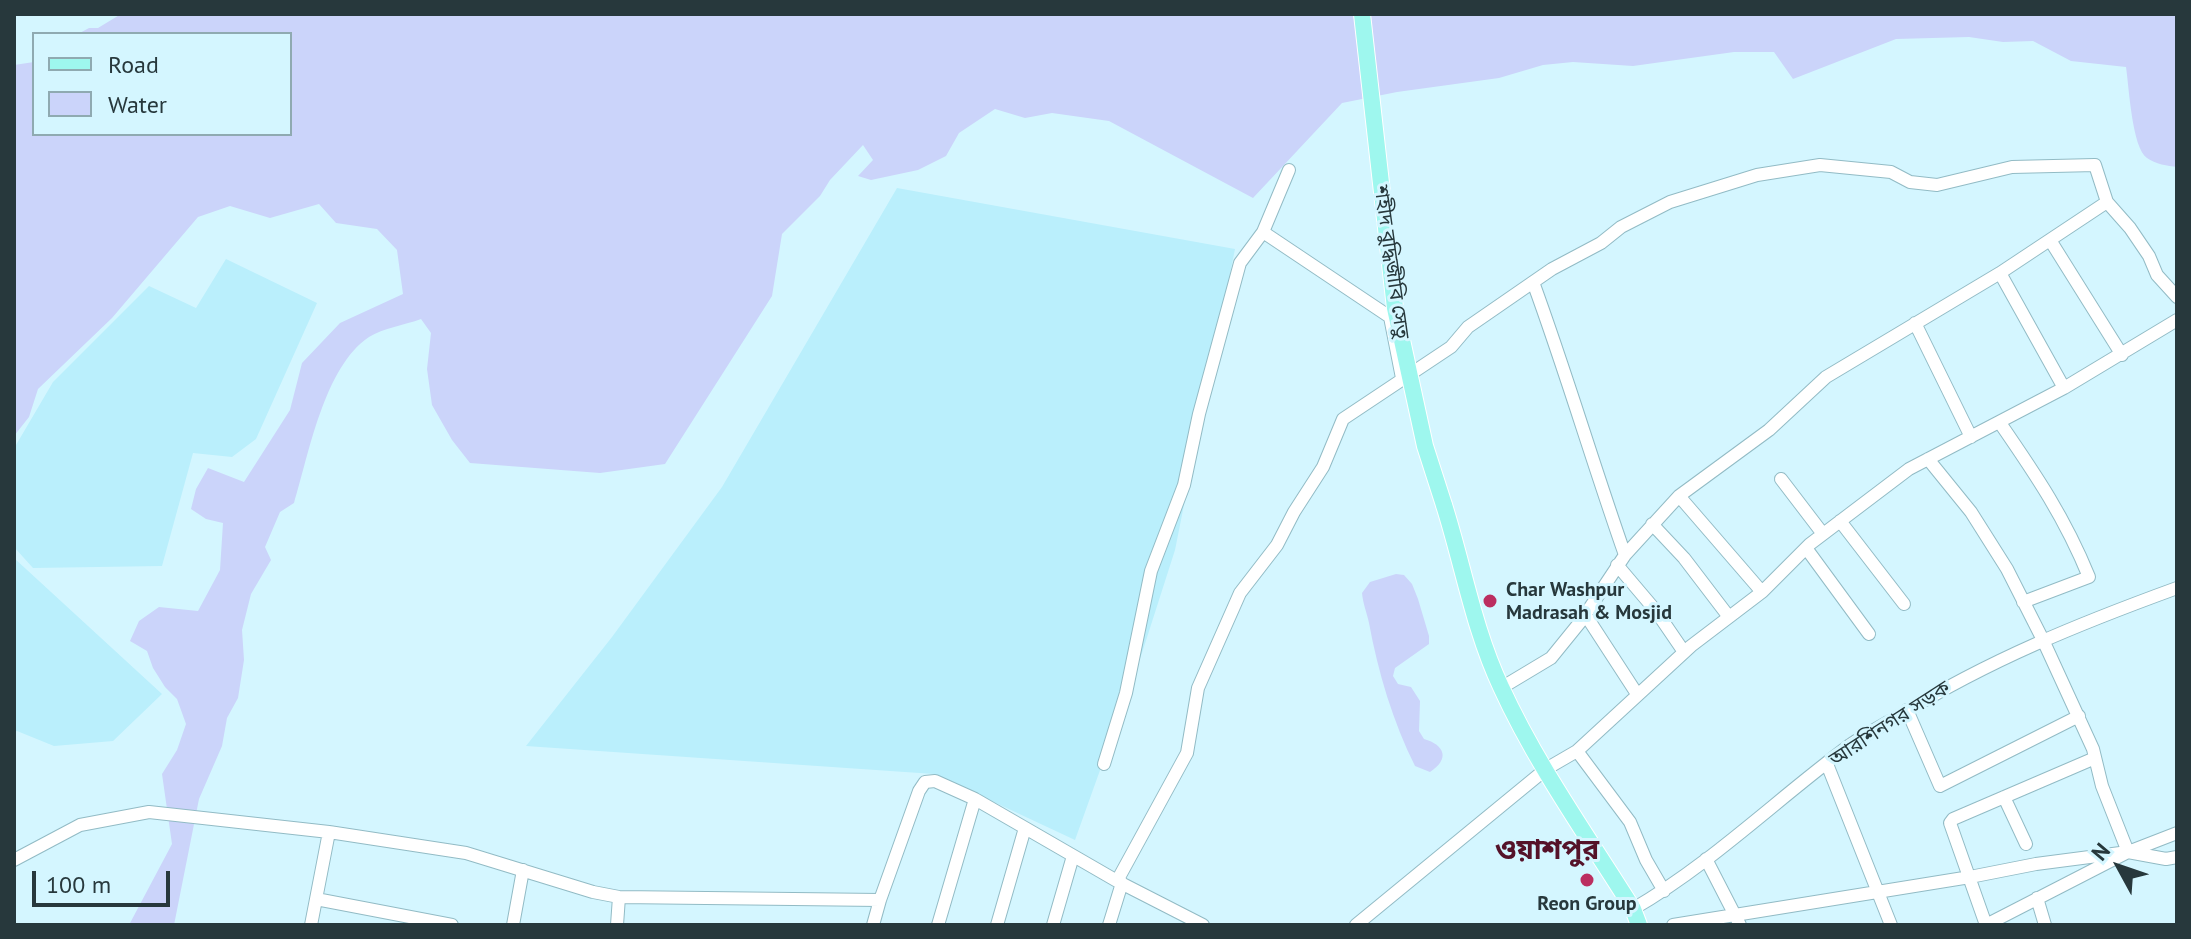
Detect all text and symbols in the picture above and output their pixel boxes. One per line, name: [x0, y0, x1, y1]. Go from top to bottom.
legend: [32, 32, 292, 136]
text: Road: [108, 49, 159, 80]
text: Water: [108, 89, 167, 120]
street label: শহীদ বুদ্ধিজীবি সেতু: [1368, 184, 1414, 340]
place label: Char Washpur Madrasah & Mosjid: [1506, 578, 1672, 625]
marker: Char Washpur Madrasah & Mosjid: [1481, 592, 1499, 610]
street label: আরশিনগর সড়ক: [1825, 676, 1955, 772]
north arrow: [2079, 827, 2159, 907]
district label: ওয়াশপুর: [1495, 834, 1599, 868]
text: N: [2085, 837, 2116, 866]
scale bar: [36, 855, 174, 905]
text: 100 m: [46, 869, 111, 900]
marker: Reon Group: [1578, 871, 1596, 889]
place label: Reon Group: [1537, 892, 1637, 916]

